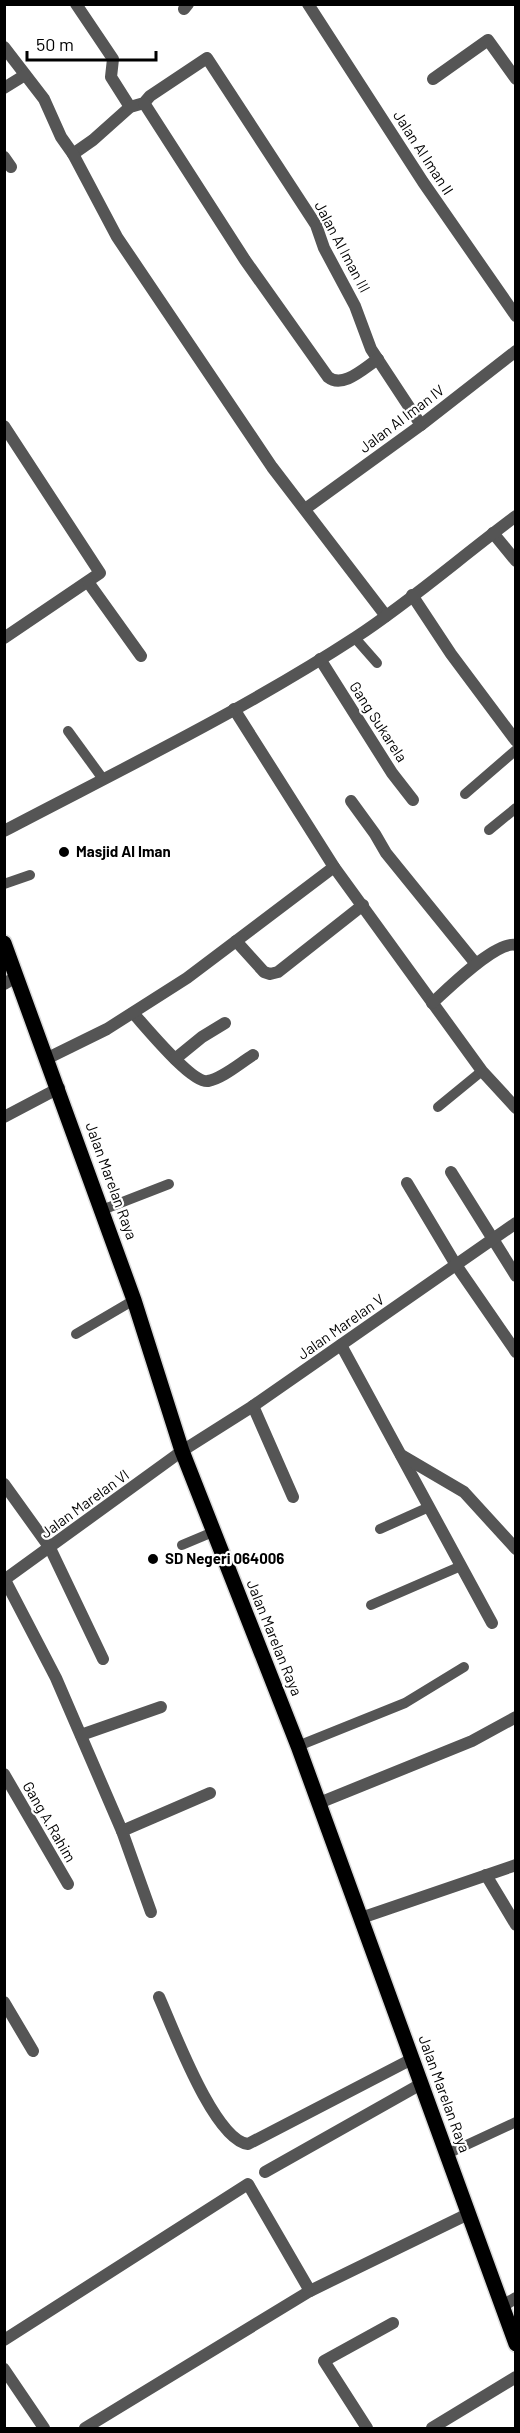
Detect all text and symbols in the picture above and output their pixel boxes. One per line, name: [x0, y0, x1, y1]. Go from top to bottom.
scale bar: [27, 24, 156, 62]
text: 50 m: [36, 33, 74, 55]
street label: Jalan Al Iman II: [390, 107, 458, 198]
street label: Jalan Al Iman III: [311, 198, 374, 295]
street label: Jalan Al Iman IV: [355, 380, 448, 456]
street label: Gang Sukarela: [346, 678, 411, 765]
place label: Masjid Al Iman: [76, 842, 171, 860]
marker: Masjid Al Iman: [57, 845, 71, 859]
street label: Jalan Marelan Raya: [82, 1119, 142, 1242]
street label: Jalan Marelan V: [294, 1290, 387, 1363]
street label: Jalan Marelan VI: [37, 1465, 132, 1541]
place label: SD Negeri 064006: [165, 1549, 284, 1567]
marker: SD Negeri 064006: [146, 1552, 160, 1566]
street label: Jalan Marelan Raya: [243, 1577, 306, 1698]
street label: Gang A.Rahim: [19, 1778, 80, 1865]
street label: Jalan Marelan Raya: [415, 2032, 475, 2155]

